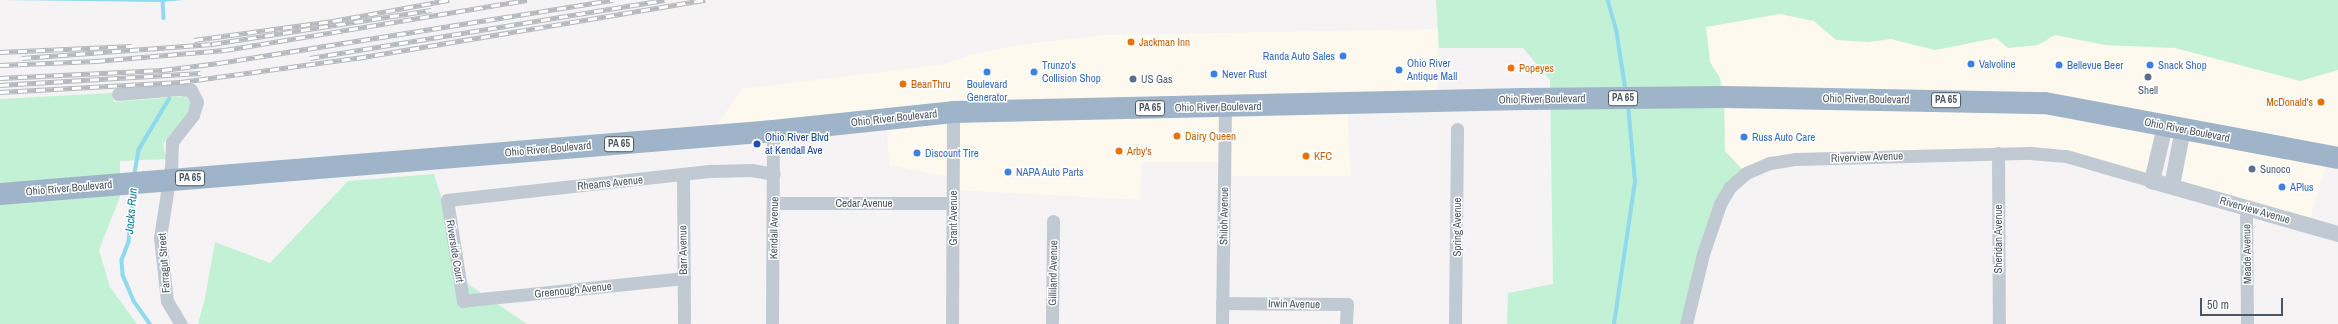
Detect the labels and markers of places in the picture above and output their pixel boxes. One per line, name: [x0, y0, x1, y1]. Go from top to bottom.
place label: Jackman Inn: [1139, 35, 1190, 49]
marker: Jackman Inn: [1126, 37, 1136, 47]
place label: Randa Auto Sales: [1262, 49, 1335, 63]
marker: Randa Auto Sales: [1338, 51, 1348, 61]
place label: Ohio River Antique Mall: [1407, 57, 1457, 83]
place label: Valvoline: [1979, 57, 2015, 71]
place label: Bellevue Beer: [2067, 58, 2123, 72]
place label: Snack Shop: [2158, 58, 2207, 72]
place label: Trunzo's Collision Shop: [1042, 59, 1101, 85]
marker: Valvoline: [1966, 59, 1976, 69]
marker: Bellevue Beer: [2054, 60, 2064, 70]
marker: Snack Shop: [2145, 60, 2155, 70]
place label: Popeyes: [1519, 61, 1554, 75]
marker: Popeyes: [1506, 63, 1516, 73]
marker: Ohio River Antique Mall: [1394, 65, 1404, 75]
marker: Boulevard Generator: [982, 67, 992, 77]
marker: Trunzo's Collision Shop: [1029, 67, 1039, 77]
place label: Never Rust: [1222, 67, 1267, 81]
marker: Never Rust: [1209, 69, 1219, 79]
place label: US Gas: [1141, 72, 1173, 86]
marker: Shell: [2143, 72, 2153, 82]
marker: US Gas: [1128, 74, 1138, 84]
place label: BeanThru: [911, 77, 951, 91]
place label: Boulevard Generator: [967, 78, 1007, 104]
marker: BeanThru: [898, 79, 908, 89]
place label: Shell: [2138, 83, 2158, 97]
place label: McDonald's: [2266, 95, 2313, 109]
marker: McDonald's: [2316, 97, 2326, 107]
place label: Dairy Queen: [1185, 129, 1236, 143]
place label: Russ Auto Care: [1752, 130, 1816, 144]
place label: Ohio River Blvd at Kendall Ave: [765, 131, 829, 157]
marker: Dairy Queen: [1172, 131, 1182, 141]
marker: Russ Auto Care: [1739, 132, 1749, 142]
marker: Ohio River Blvd at Kendall Ave: [752, 139, 762, 149]
place label: Arby's: [1127, 144, 1152, 158]
place label: Discount Tire: [925, 146, 979, 160]
marker: Arby's: [1114, 146, 1124, 156]
marker: Discount Tire: [912, 148, 922, 158]
place label: KFC: [1314, 149, 1332, 163]
marker: KFC: [1301, 151, 1311, 161]
place label: Sunoco: [2260, 162, 2291, 176]
marker: Sunoco: [2247, 164, 2257, 174]
place label: NAPA Auto Parts: [1016, 165, 1085, 179]
marker: NAPA Auto Parts: [1003, 167, 1013, 177]
place label: APlus: [2290, 180, 2314, 194]
marker: APlus: [2277, 182, 2287, 192]

